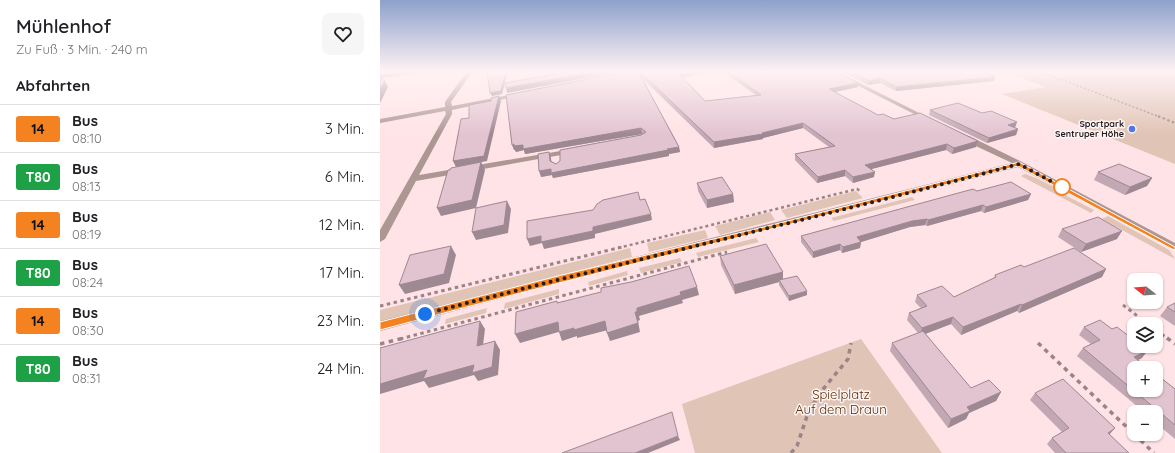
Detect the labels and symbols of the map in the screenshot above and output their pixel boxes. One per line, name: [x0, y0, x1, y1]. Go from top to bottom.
place label: Sportpark Sentruper Höhe: [1055, 118, 1124, 139]
marker: Sportpark Sentruper Höhe: [1127, 124, 1137, 134]
unlabelled marker: [1053, 178, 1071, 196]
north arrow: [1127, 273, 1163, 309]
your location: [415, 304, 435, 324]
park label: Spielplatz Auf dem Draun: [795, 386, 887, 417]

